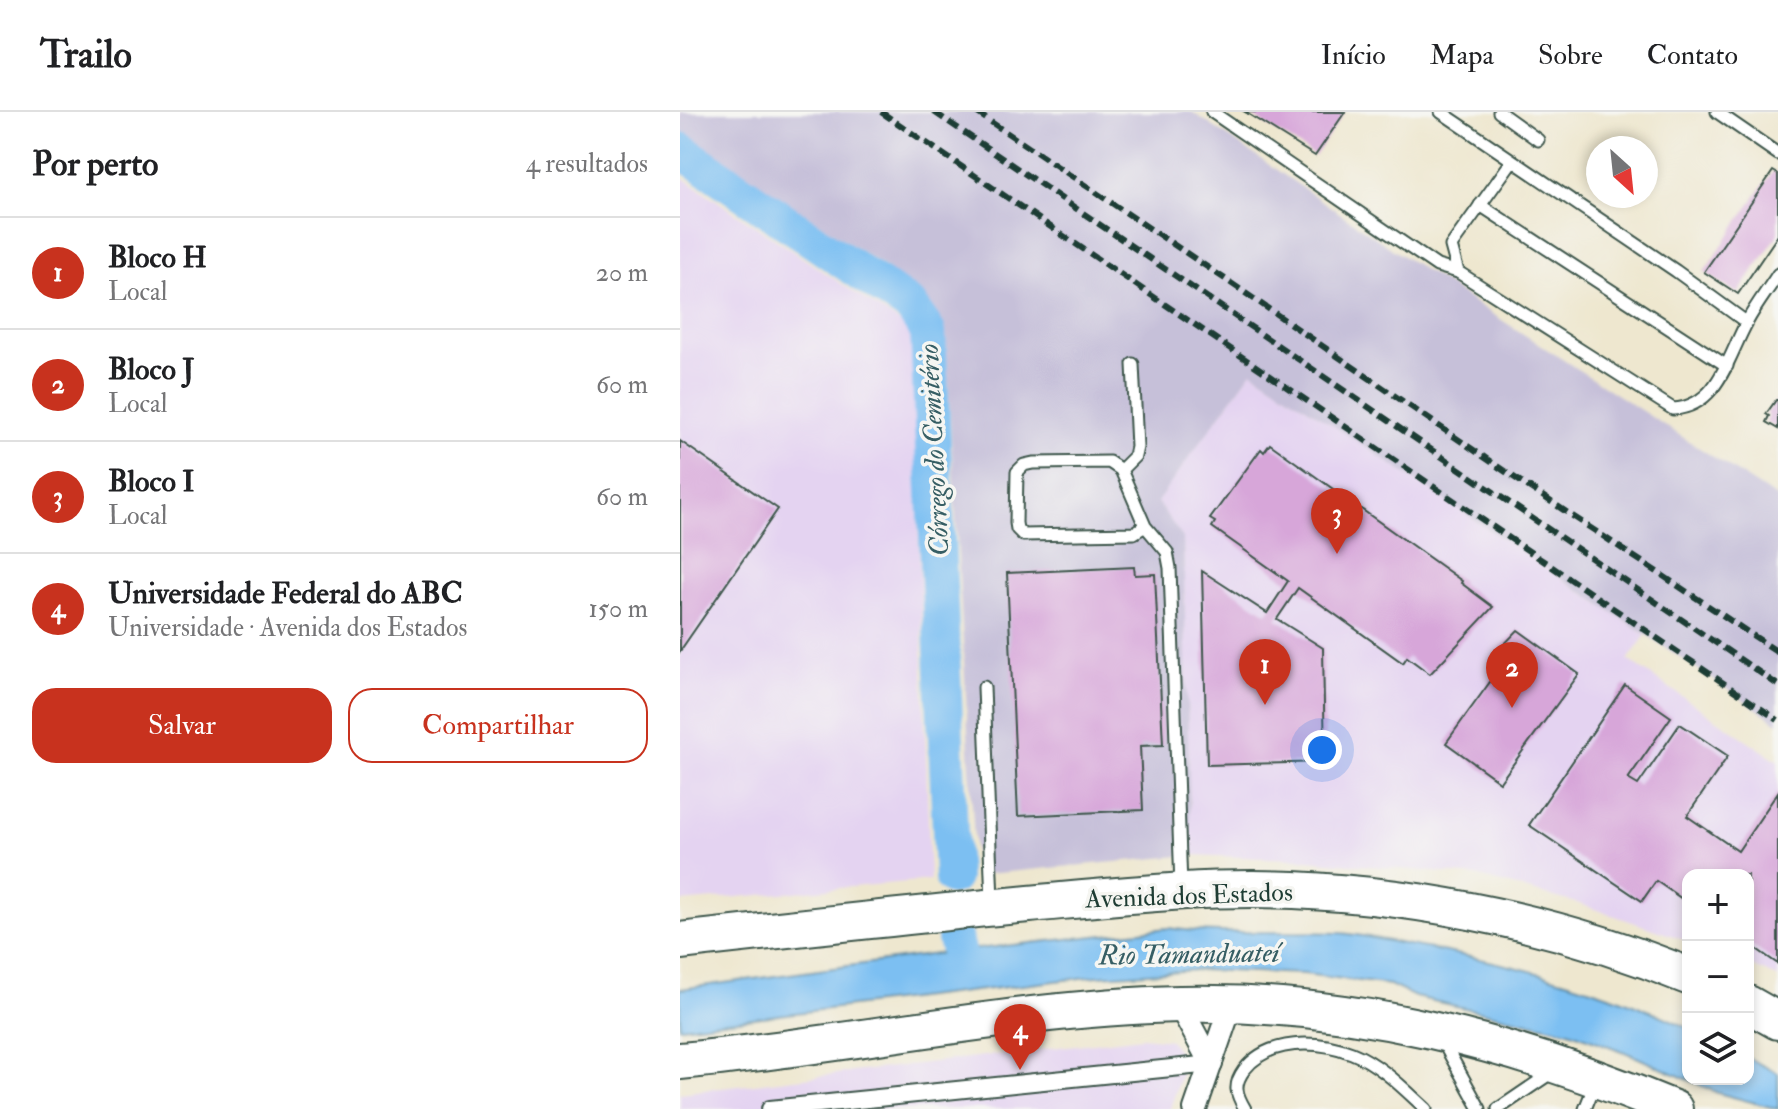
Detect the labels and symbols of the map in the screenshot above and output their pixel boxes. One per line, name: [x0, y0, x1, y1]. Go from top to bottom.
north arrow: [1586, 136, 1658, 208]
water label: Córrego do Cemitério: [911, 343, 958, 557]
pin: 3: [1311, 488, 1363, 554]
pin: 1: [1239, 639, 1291, 705]
pin: 2: [1486, 642, 1538, 708]
your location: [1302, 730, 1342, 770]
street label: Avenida dos Estados: [1084, 876, 1293, 916]
water label: Rio Tamanduateí: [1097, 935, 1284, 974]
pin: 4: [994, 1004, 1046, 1070]

